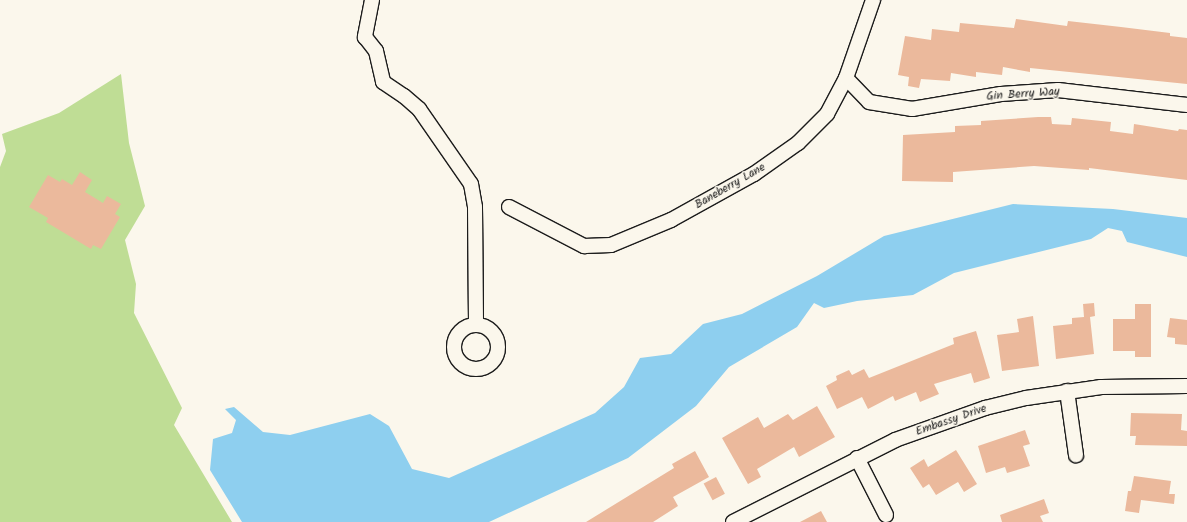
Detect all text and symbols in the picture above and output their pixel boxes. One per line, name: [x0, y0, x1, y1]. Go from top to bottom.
street label: Gin Berry Way: [986, 84, 1060, 104]
street label: Baneberry Lane: [692, 160, 768, 212]
street label: Embassy Drive: [914, 401, 988, 439]

